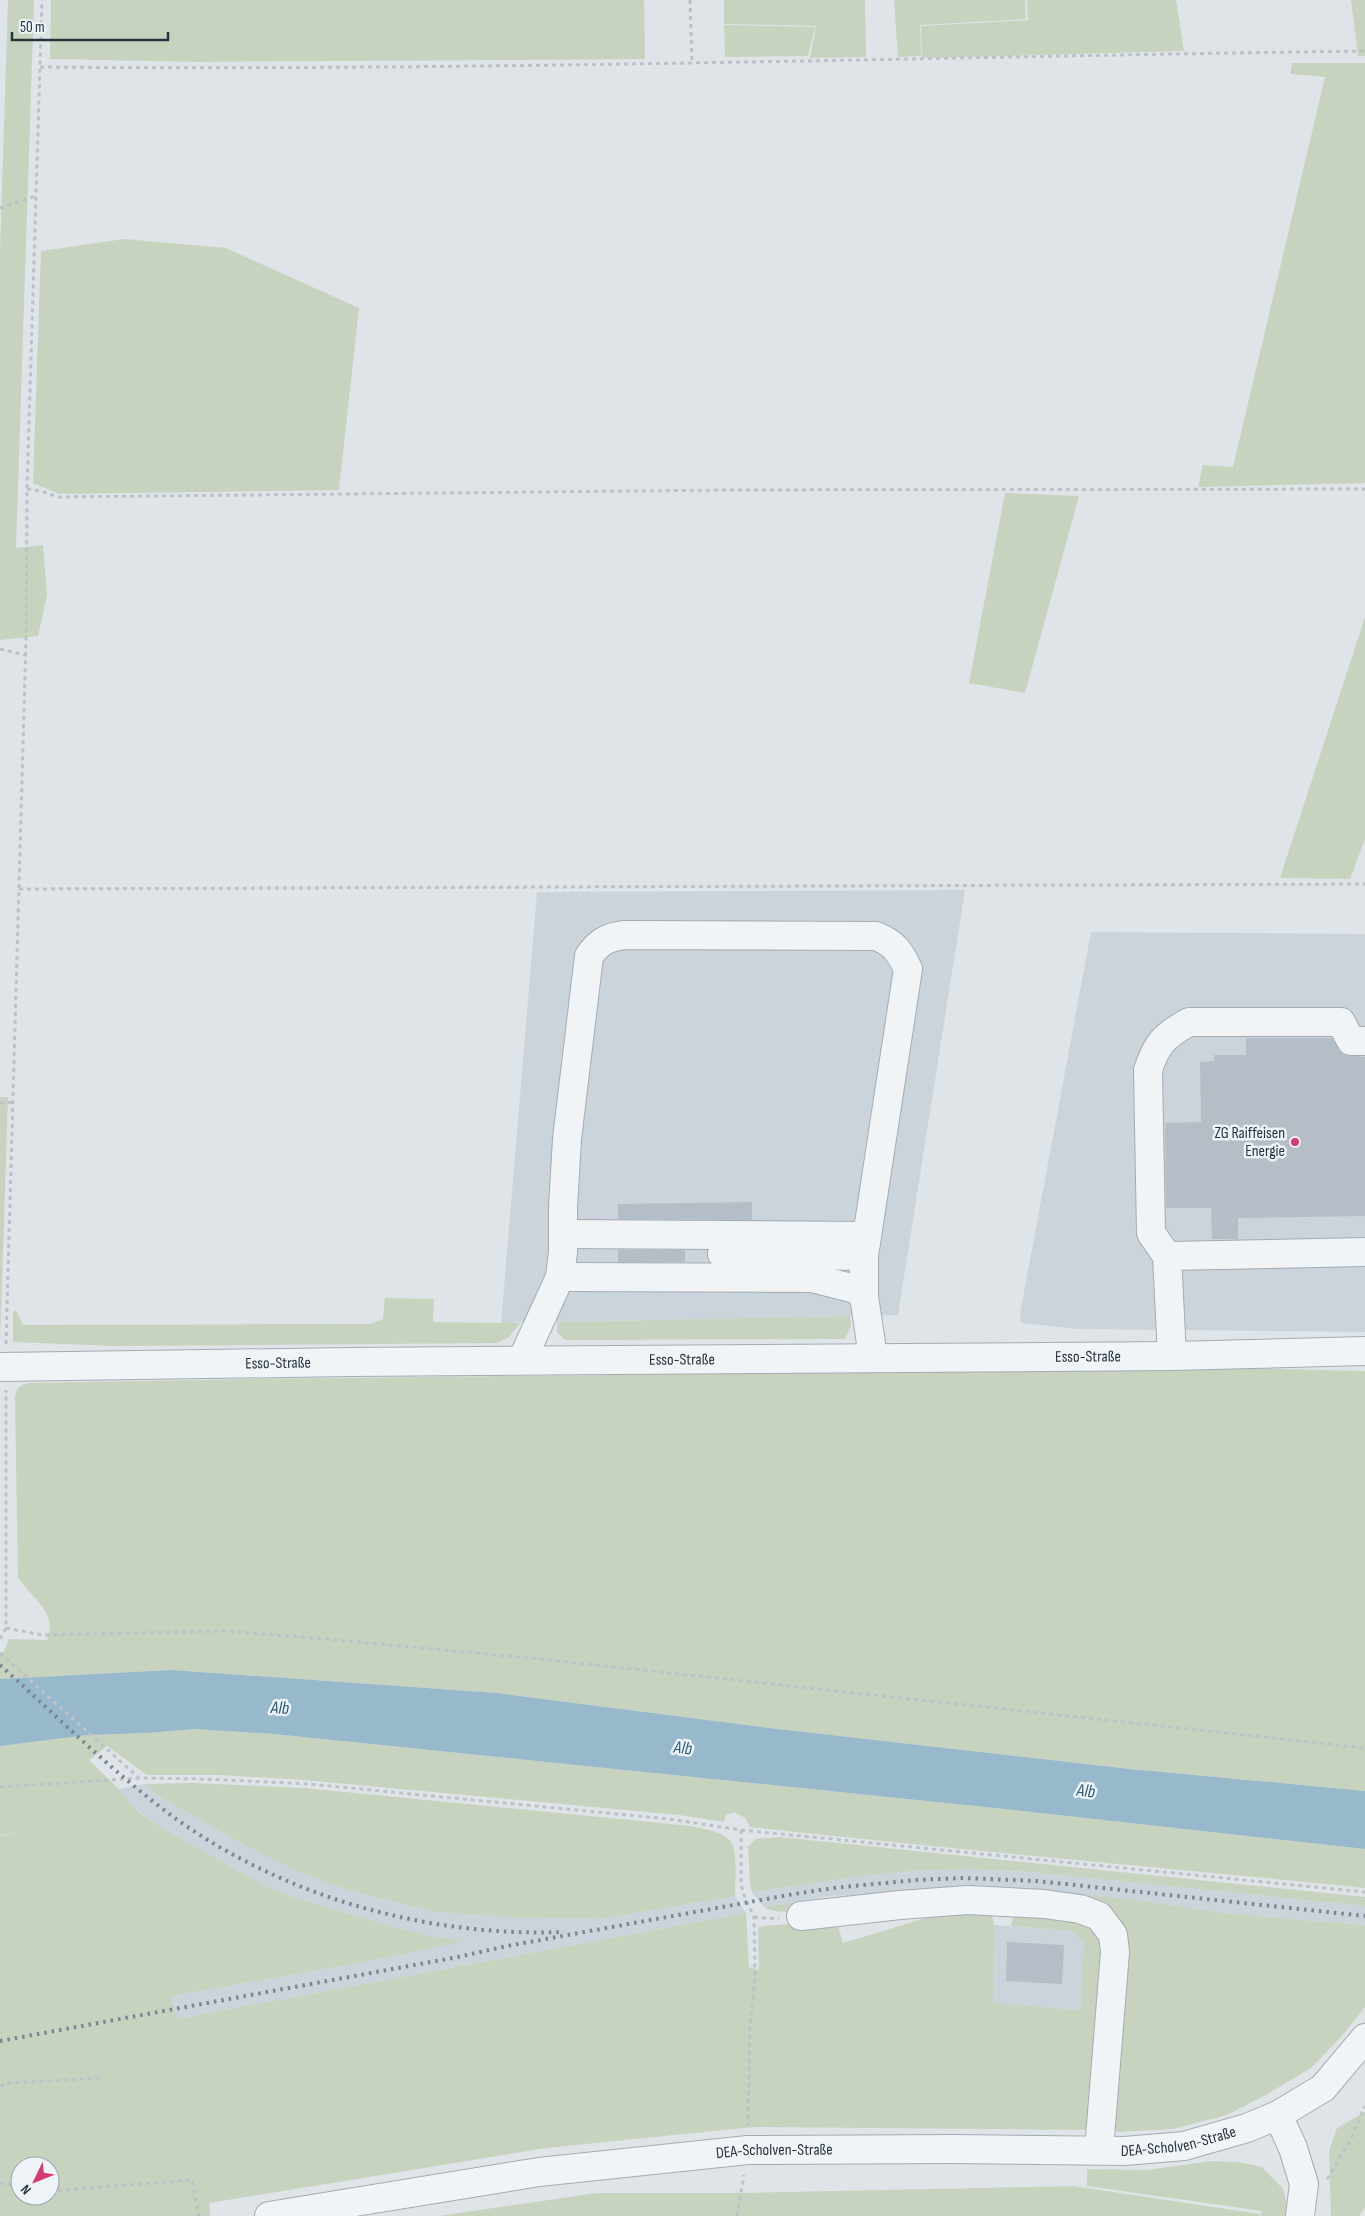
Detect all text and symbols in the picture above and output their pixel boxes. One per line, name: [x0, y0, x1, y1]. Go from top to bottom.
scale bar: [12, 10, 169, 42]
text: 50 m: [20, 18, 45, 37]
place label: ZG Raiffeisen Energie: [1214, 1124, 1285, 1161]
marker: ZG Raiffeisen Energie: [1289, 1136, 1301, 1148]
street label: Esso-Straße: [1055, 1347, 1121, 1366]
street label: Esso-Straße: [649, 1350, 715, 1369]
street label: Esso-Straße: [245, 1353, 311, 1373]
water label: Alb: [269, 1697, 290, 1719]
water label: Alb: [672, 1736, 694, 1759]
water label: Alb: [1075, 1779, 1097, 1802]
street label: DEA-Scholven-Straße: [1121, 2122, 1238, 2161]
street label: DEA-Scholven-Straße: [715, 2140, 833, 2163]
north arrow: [10, 2156, 60, 2206]
text: N: [17, 2181, 35, 2198]

